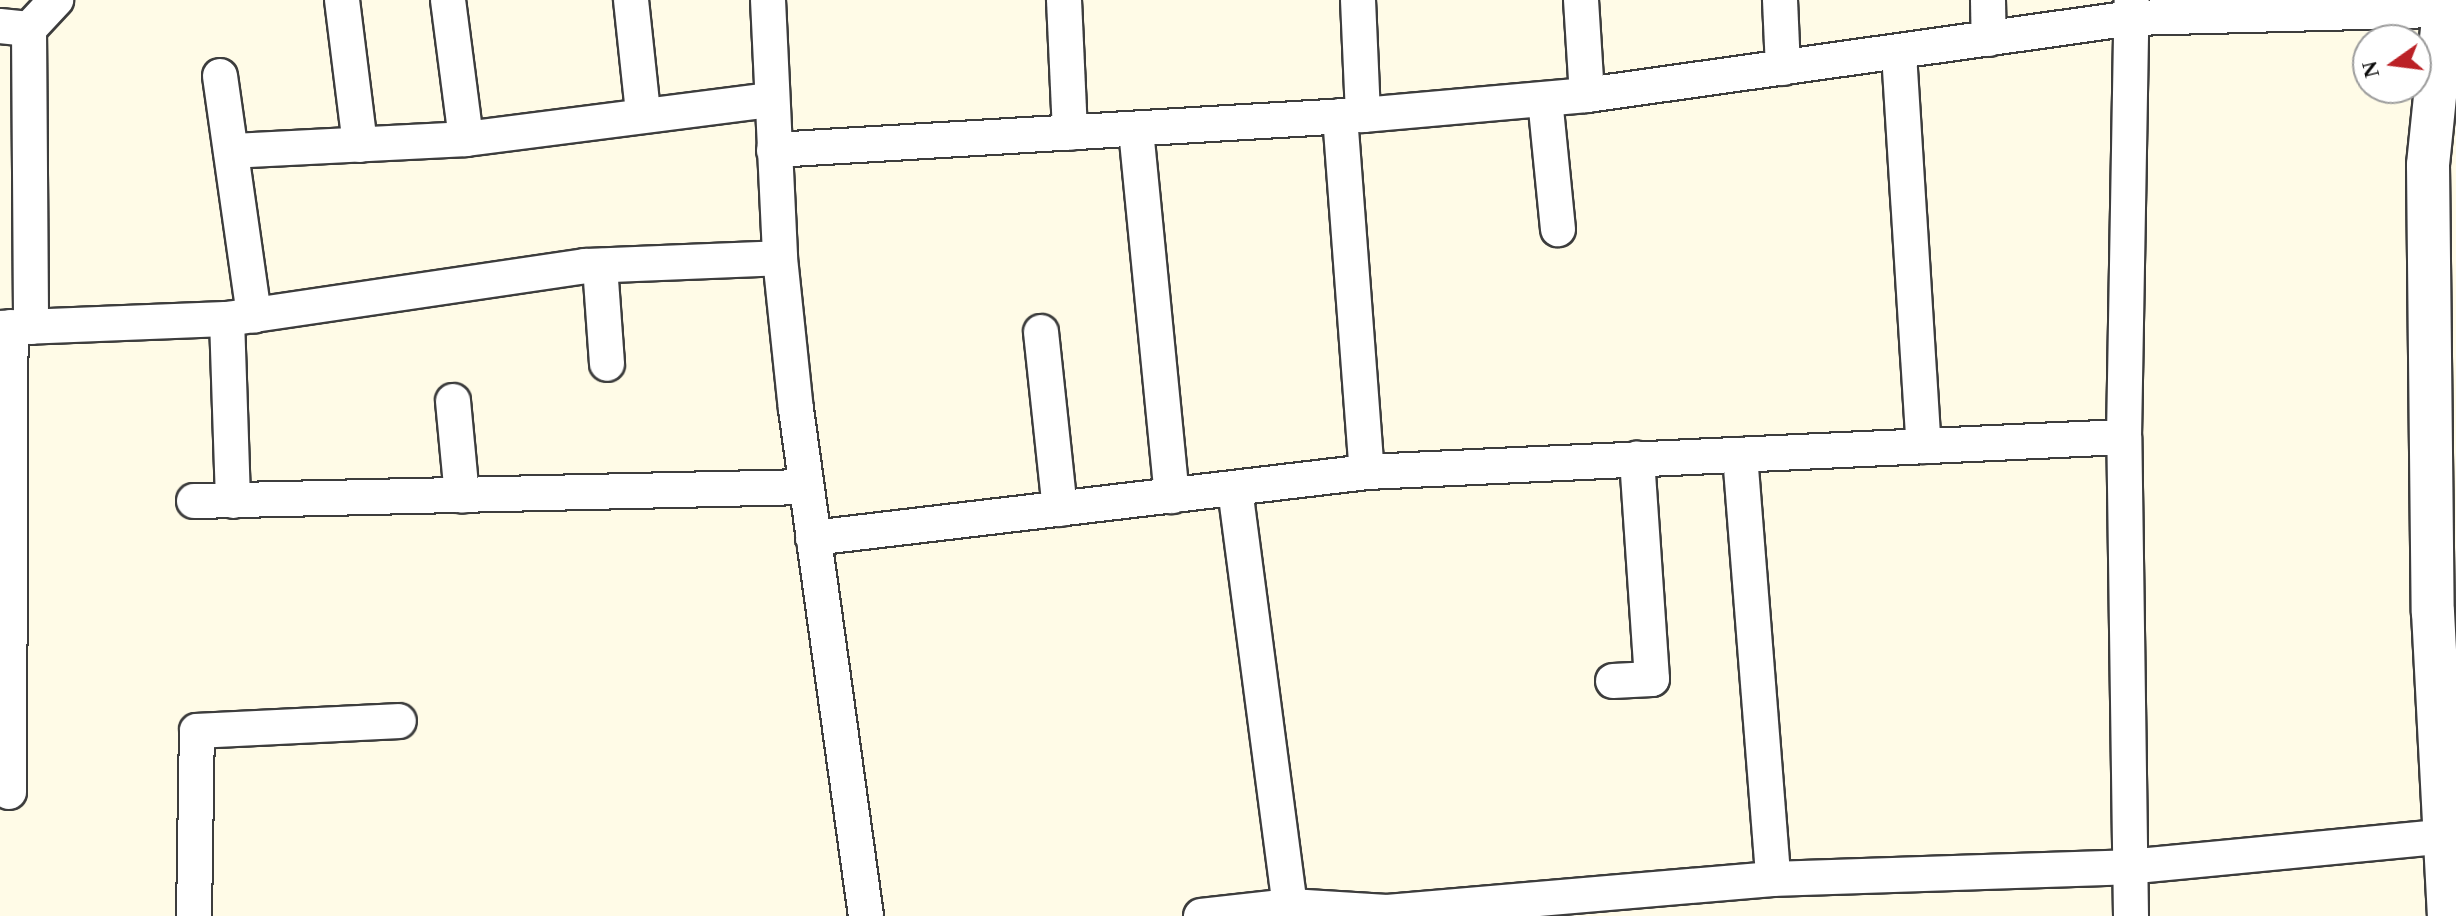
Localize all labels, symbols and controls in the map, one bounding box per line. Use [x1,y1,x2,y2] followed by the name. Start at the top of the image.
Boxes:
[2352,24,2432,104] north arrow
[2356,59,2384,80] text: N

